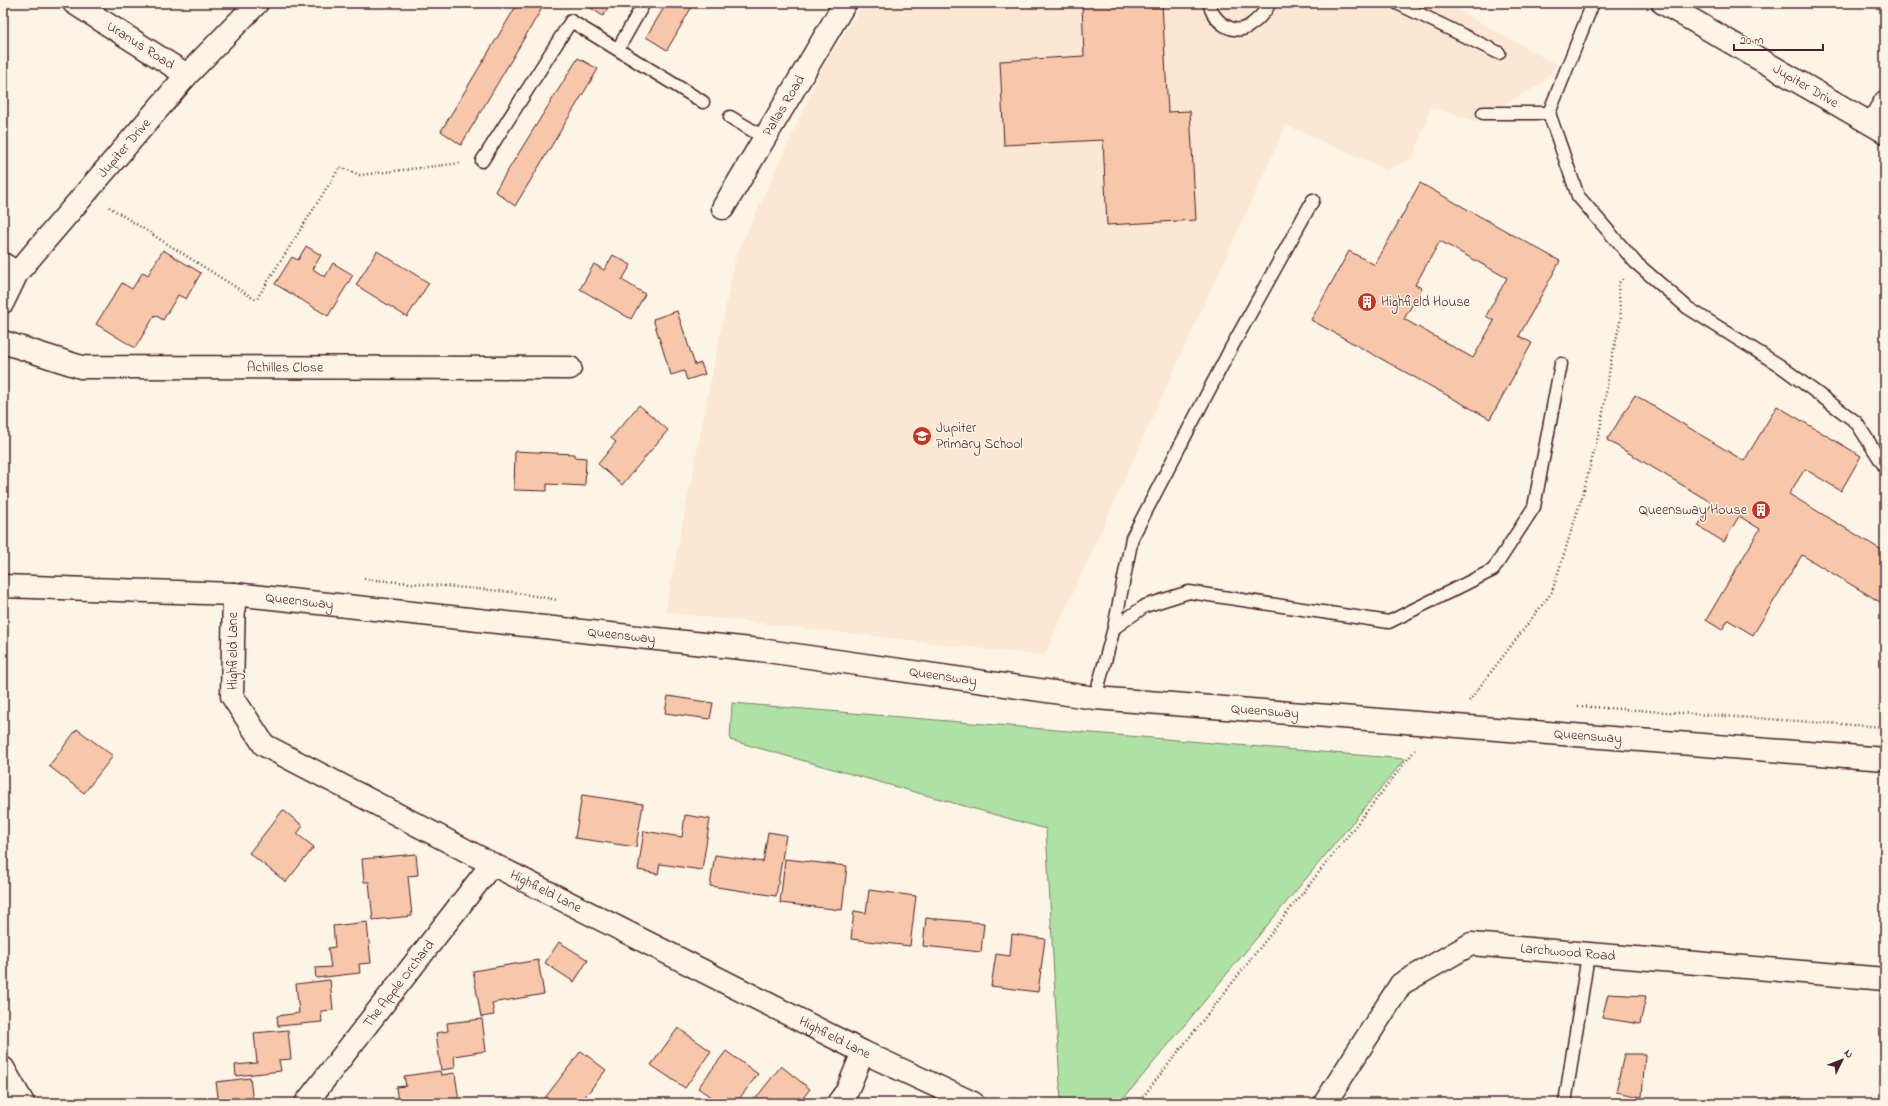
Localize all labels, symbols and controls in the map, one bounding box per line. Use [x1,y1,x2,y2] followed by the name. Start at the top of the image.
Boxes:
[103,16,179,75] street label: Uranus Road
[1734,26,1823,52] scale bar
[1740,32,1763,50] text: 20 m
[1769,58,1843,114] street label: Jupiter Drive
[757,71,810,140] street label: Pallas Road
[93,113,157,183] street label: Jupiter Drive
[1356,291,1378,313] building icon: Highfield House
[1381,292,1471,314] place label: Highfield House
[247,357,324,378] street label: Achilles Close
[936,418,1023,456] place label: Jupiter Primary School
[911,425,933,447] school or university icon: Jupiter Primary School
[1750,499,1772,521] building icon: Queensway House
[1639,500,1748,522] place label: Queensway House
[265,587,335,616] street label: Queensway
[223,611,245,690] street label: Highfield Lane
[587,621,657,650] street label: Queensway
[908,661,978,692] street label: Queensway
[1230,698,1300,725] street label: Queensway
[1553,723,1623,750] street label: Queensway
[506,864,586,919] street label: Highfield Lane
[358,935,440,1032] street label: The Apple Orchard
[1519,938,1616,967] street label: Larchwood Road
[795,1011,875,1065] street label: Highfield Lane
[1822,1040,1862,1080] north arrow
[1840,1046,1857,1062] text: N

